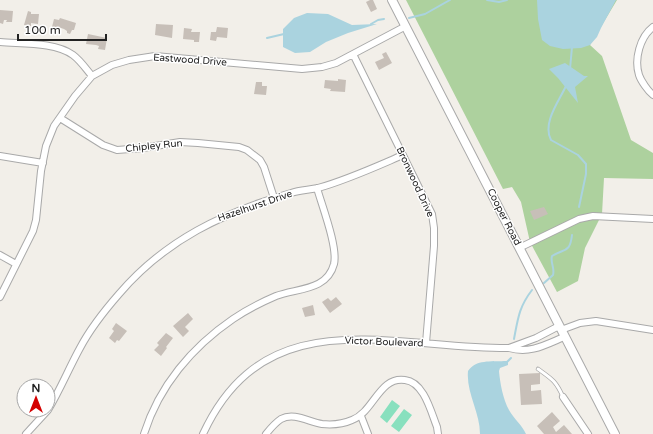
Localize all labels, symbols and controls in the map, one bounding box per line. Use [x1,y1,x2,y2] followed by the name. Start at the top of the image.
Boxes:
[18,16,106,42] scale bar
[24,23,61,37] text: 100 m
[153,51,228,69] street label: Eastwood Drive
[125,137,183,155] street label: Chipley Run
[393,145,437,219] street label: Bronwood Drive
[484,186,524,248] street label: Cooper Road
[216,188,294,224] street label: Hazelhurst Drive
[344,335,424,349] street label: Victor Boulevard
[16,378,56,418] north arrow
[32,382,40,395] text: N

